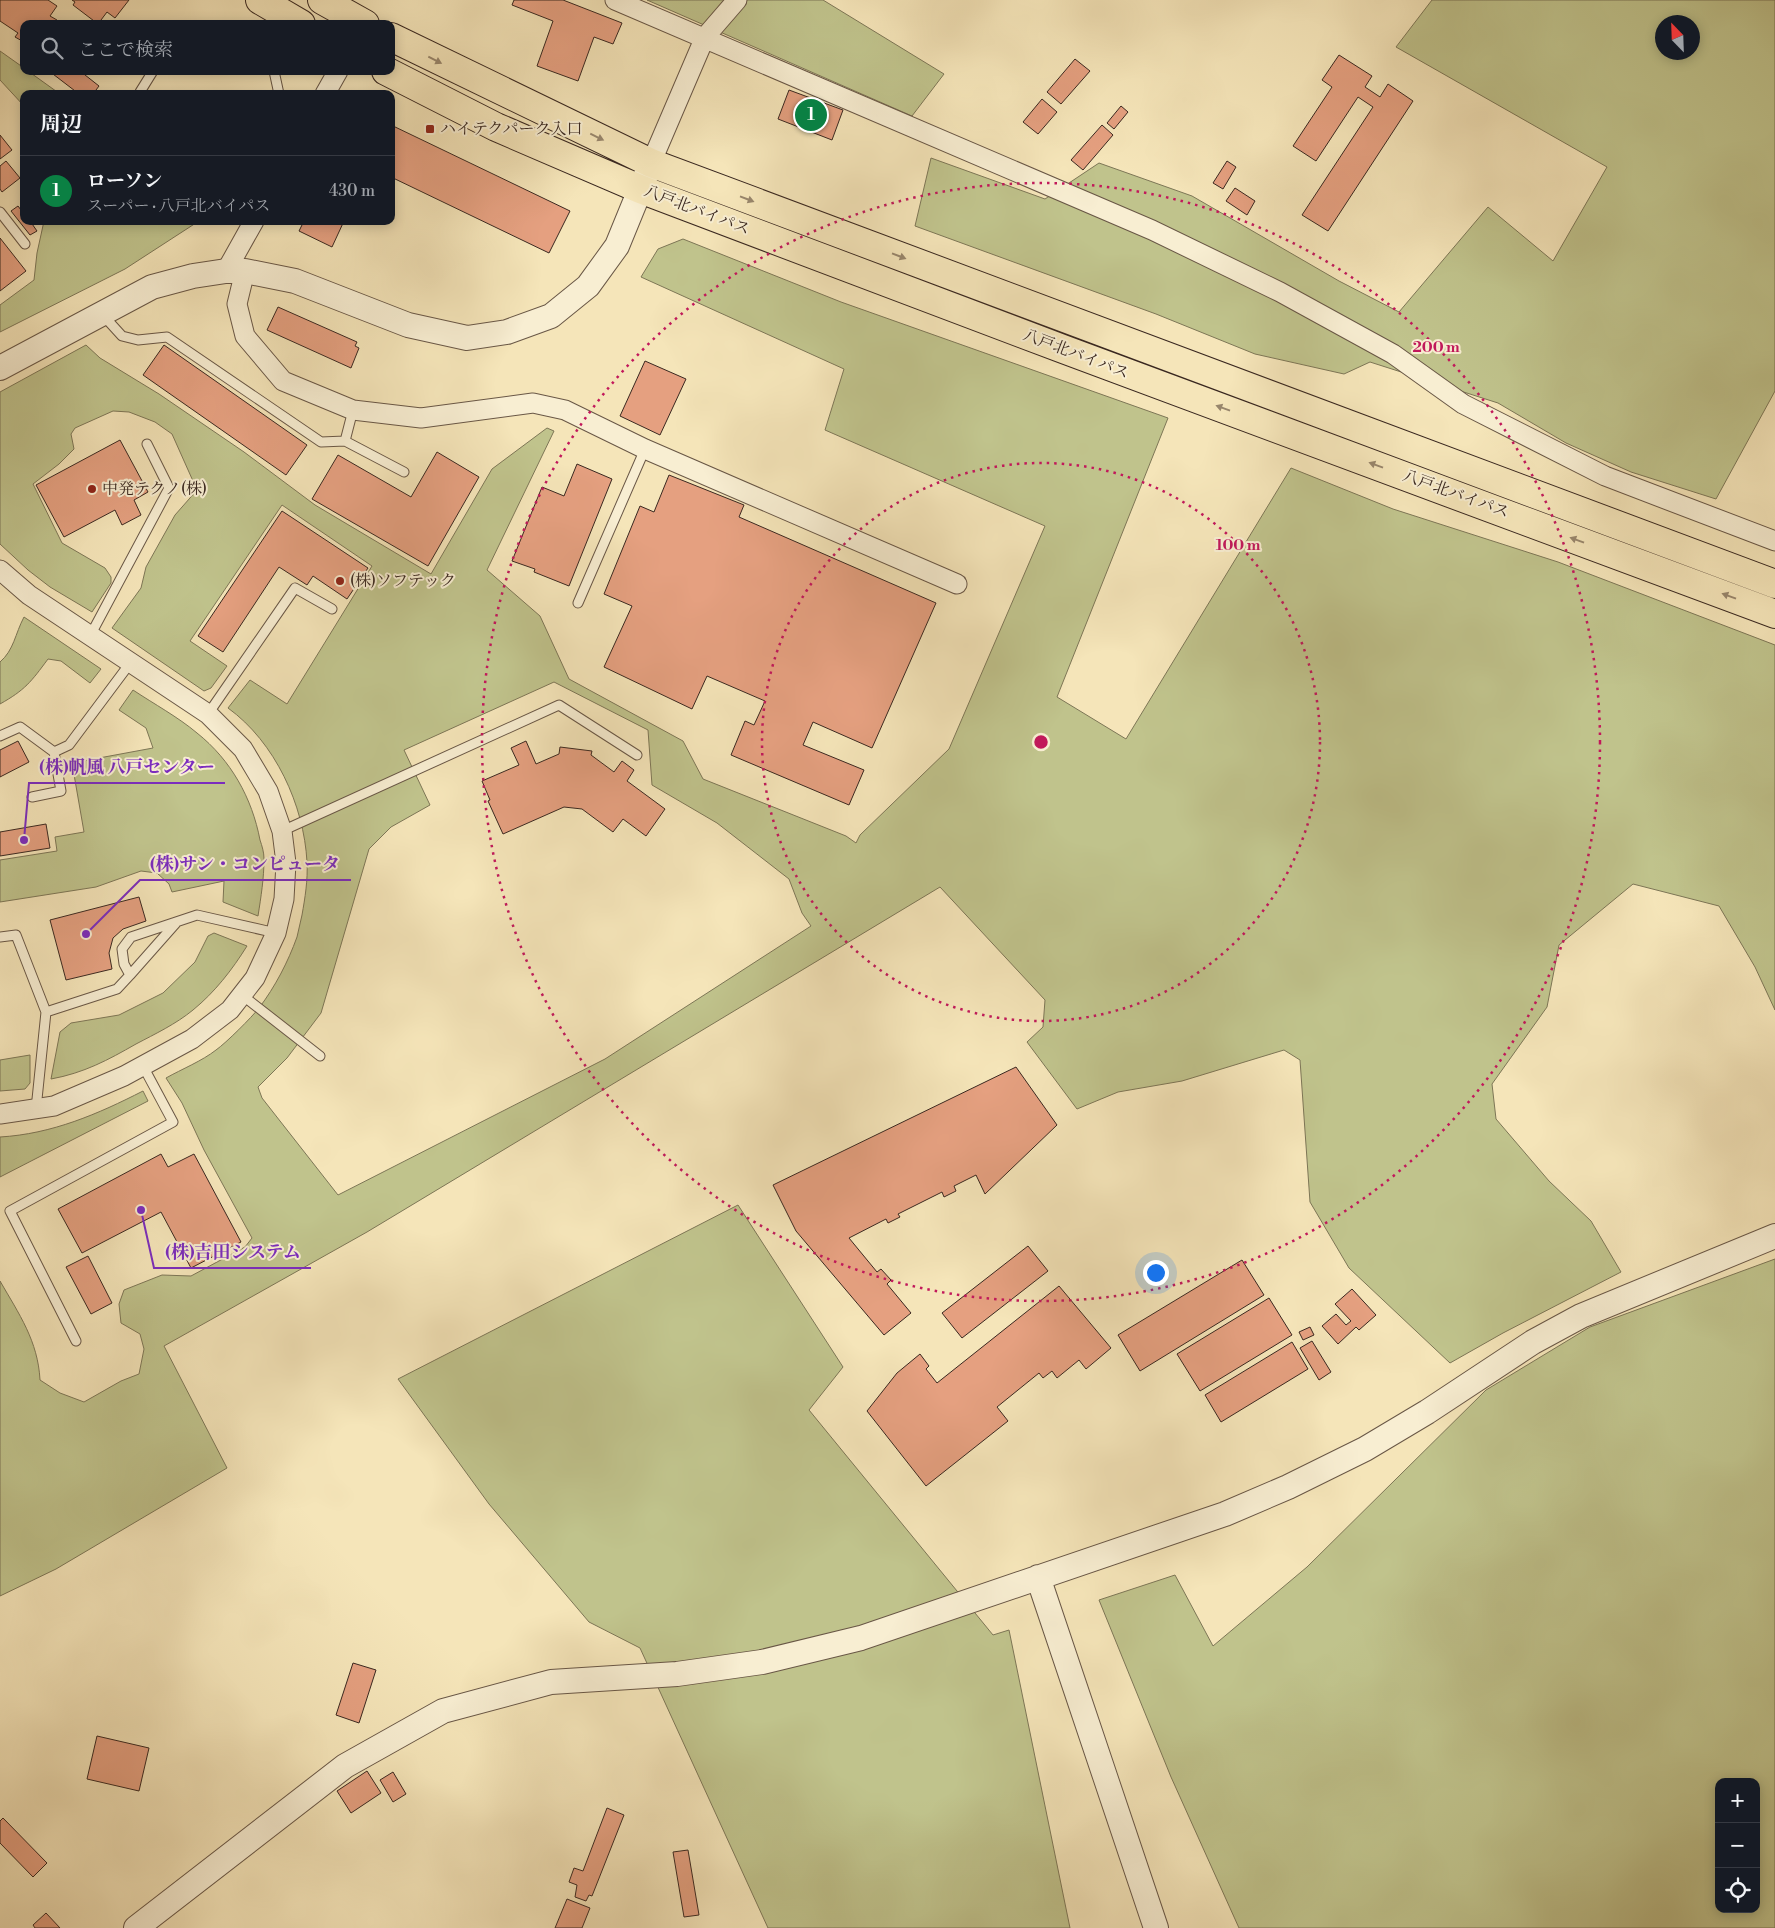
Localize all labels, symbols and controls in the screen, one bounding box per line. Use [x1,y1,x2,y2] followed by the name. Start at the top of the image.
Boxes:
[1655,15,1700,60] north arrow
[20,20,395,75] search box
[38,34,66,62] icon: search
[78,38,173,62] text: ここで検索
[427,56,442,64] one-way arrow
[795,96,827,134] pin: 1
[40,112,82,138] text: 周辺
[440,119,582,139] place label: ハイテクパーク入口
[424,123,436,135] marker: ハイテクパーク入口
[590,133,604,141] one-way arrow
[87,169,162,193] text: ローソン
[52,181,60,201] text: 1
[329,181,375,201] text: 430 m
[641,181,753,239] street label: 八戸北バイパス
[740,195,755,203] one-way arrow
[87,196,270,216] text: スーパー · 八戸北バイパス
[892,252,907,260] one-way arrow
[1020,325,1132,383] street label: 八戸北バイパス
[1412,338,1460,357] text: 200 m
[1215,404,1230,412] one-way arrow
[1368,460,1383,468] one-way arrow
[1400,466,1512,522] street label: 八戸北バイパス
[102,479,207,499] place label: 中発テクノ(株)
[86,483,98,495] marker: 中発テクノ(株)
[1570,535,1584,543] one-way arrow
[1216,536,1261,555] text: 100 m
[350,571,456,591] place label: (株)ソフテック
[334,575,346,587] marker: (株)ソフテック
[1722,592,1737,599] one-way arrow
[1032,733,1050,751] centre of rings
[29,750,225,783] callout: (株)帆風 八戸センター
[39,756,215,779] text: (株)帆風 八戸センター
[140,847,351,880] callout: (株)サン・コンピュータ
[150,853,340,876] text: (株)サン・コンピュータ
[154,1235,311,1268] callout: (株)吉田システム
[165,1241,301,1264] text: (株)吉田システム
[1143,1260,1169,1286] your location
[1715,1778,1760,1913] map controls
[1715,1778,1760,1823] button: +
[1715,1823,1760,1868] button: −
[1715,1868,1760,1913] button: locate

